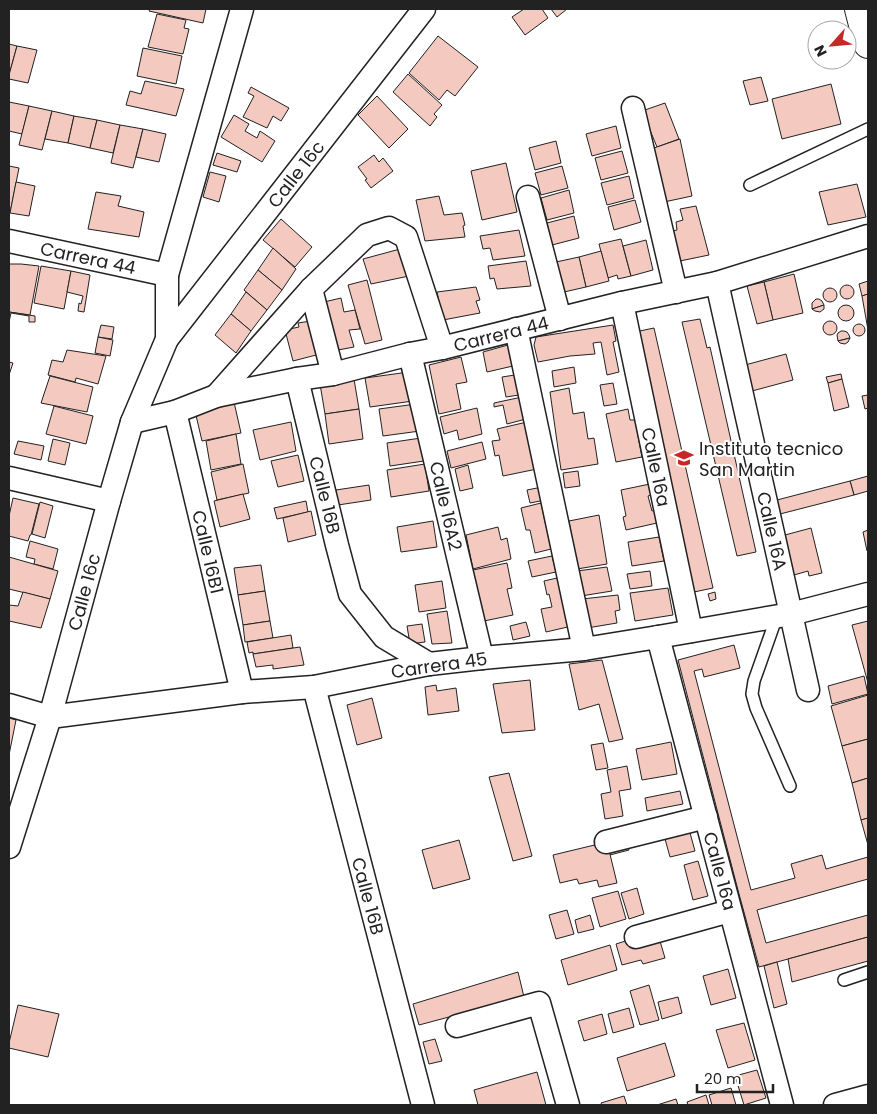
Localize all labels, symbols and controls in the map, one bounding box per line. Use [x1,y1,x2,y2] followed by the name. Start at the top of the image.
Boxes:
[807,20,857,70] north arrow
[809,42,832,60] text: N
[262,135,330,213] street label: Calle 16c
[38,236,138,280] street label: Carrera 44
[451,310,551,358] street label: Carrera 44
[635,425,677,509] street label: Calle 16a
[699,436,843,482] place label: Instituto tecnico San Martin
[673,447,695,469] school or university icon: Instituto tecnico San Martin
[303,454,347,536] street label: Calle 16B
[424,459,468,553] street label: Calle 16A2
[751,489,793,573] street label: Calle 16A
[186,508,230,596] street label: Calle 16B1
[62,551,106,633] street label: Calle 16c
[389,646,489,684] street label: Carrera 45
[698,829,742,913] street label: Calle 16a
[346,855,390,937] street label: Calle 16B
[697,1062,773,1094] scale bar
[704,1068,742,1089] text: 20 m

